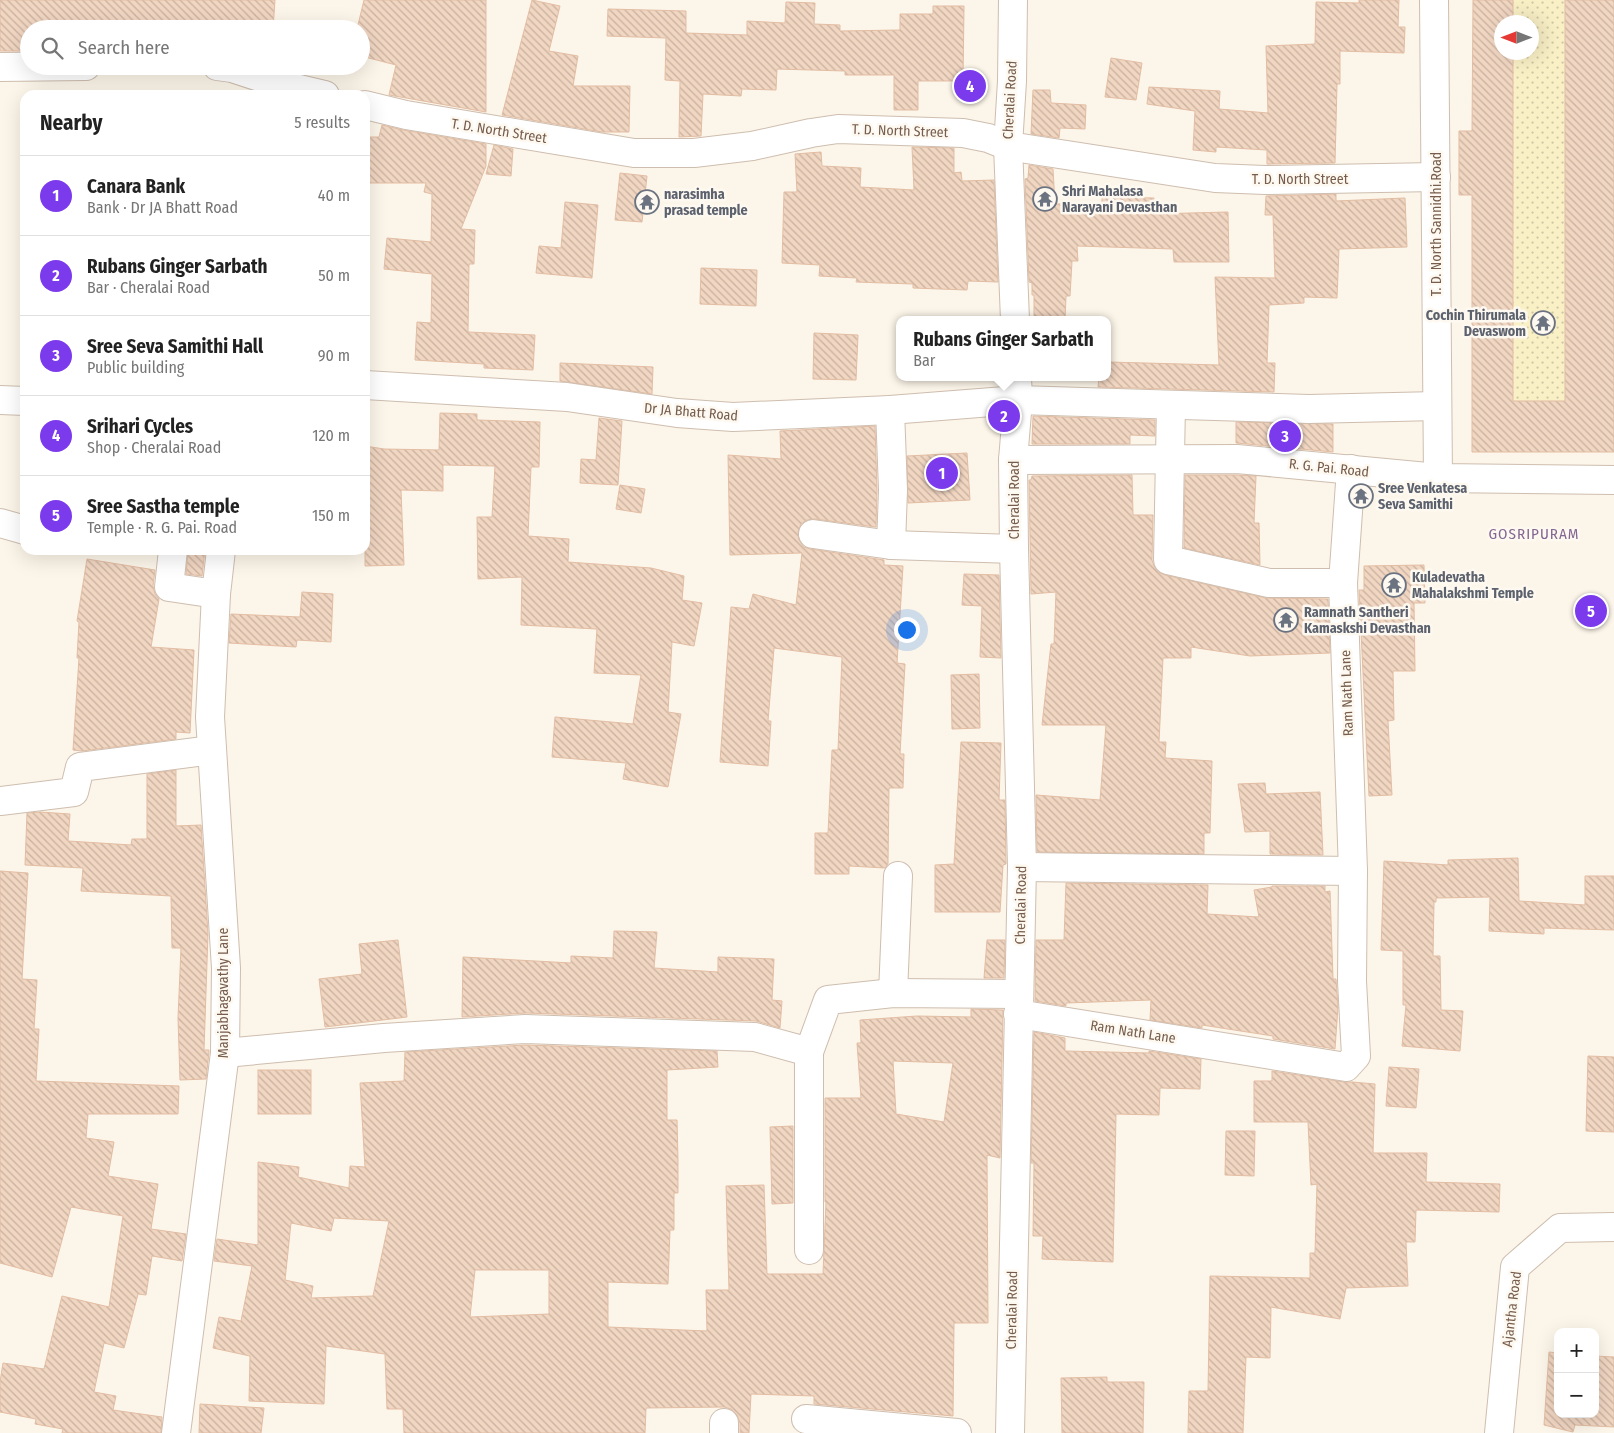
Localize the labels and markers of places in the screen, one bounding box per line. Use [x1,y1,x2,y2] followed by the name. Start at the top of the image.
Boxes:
[954,67,986,105] pin: 4
[1062,183,1177,216] place label: Shri Mahalasa Narayani Devasthan
[664,186,748,219] place label: narasimha prasad temple
[1032,186,1058,212] temple icon: Shri Mahalasa Narayani Devasthan
[634,189,660,215] temple icon: narasimha prasad temple
[1426,307,1526,340] place label: Cochin Thirumala Devaswom
[1530,310,1556,336] temple icon: Cochin Thirumala Devaswom
[988,397,1020,435] pin: 2
[1269,417,1301,455] pin: 3
[926,454,958,492] pin: 1
[1378,480,1467,513] place label: Sree Venkatesa Seva Samithi
[1348,483,1374,509] temple icon: Sree Venkatesa Seva Samithi
[1412,569,1534,602] place label: Kuladevatha Mahalakshmi Temple
[1381,572,1407,598] temple icon: Kuladevatha Mahalakshmi Temple
[1575,592,1607,630] pin: 5
[1304,604,1431,637] place label: Ramnath Santheri Kamaskshi Devasthan
[1273,607,1299,633] temple icon: Ramnath Santheri Kamaskshi Devasthan

